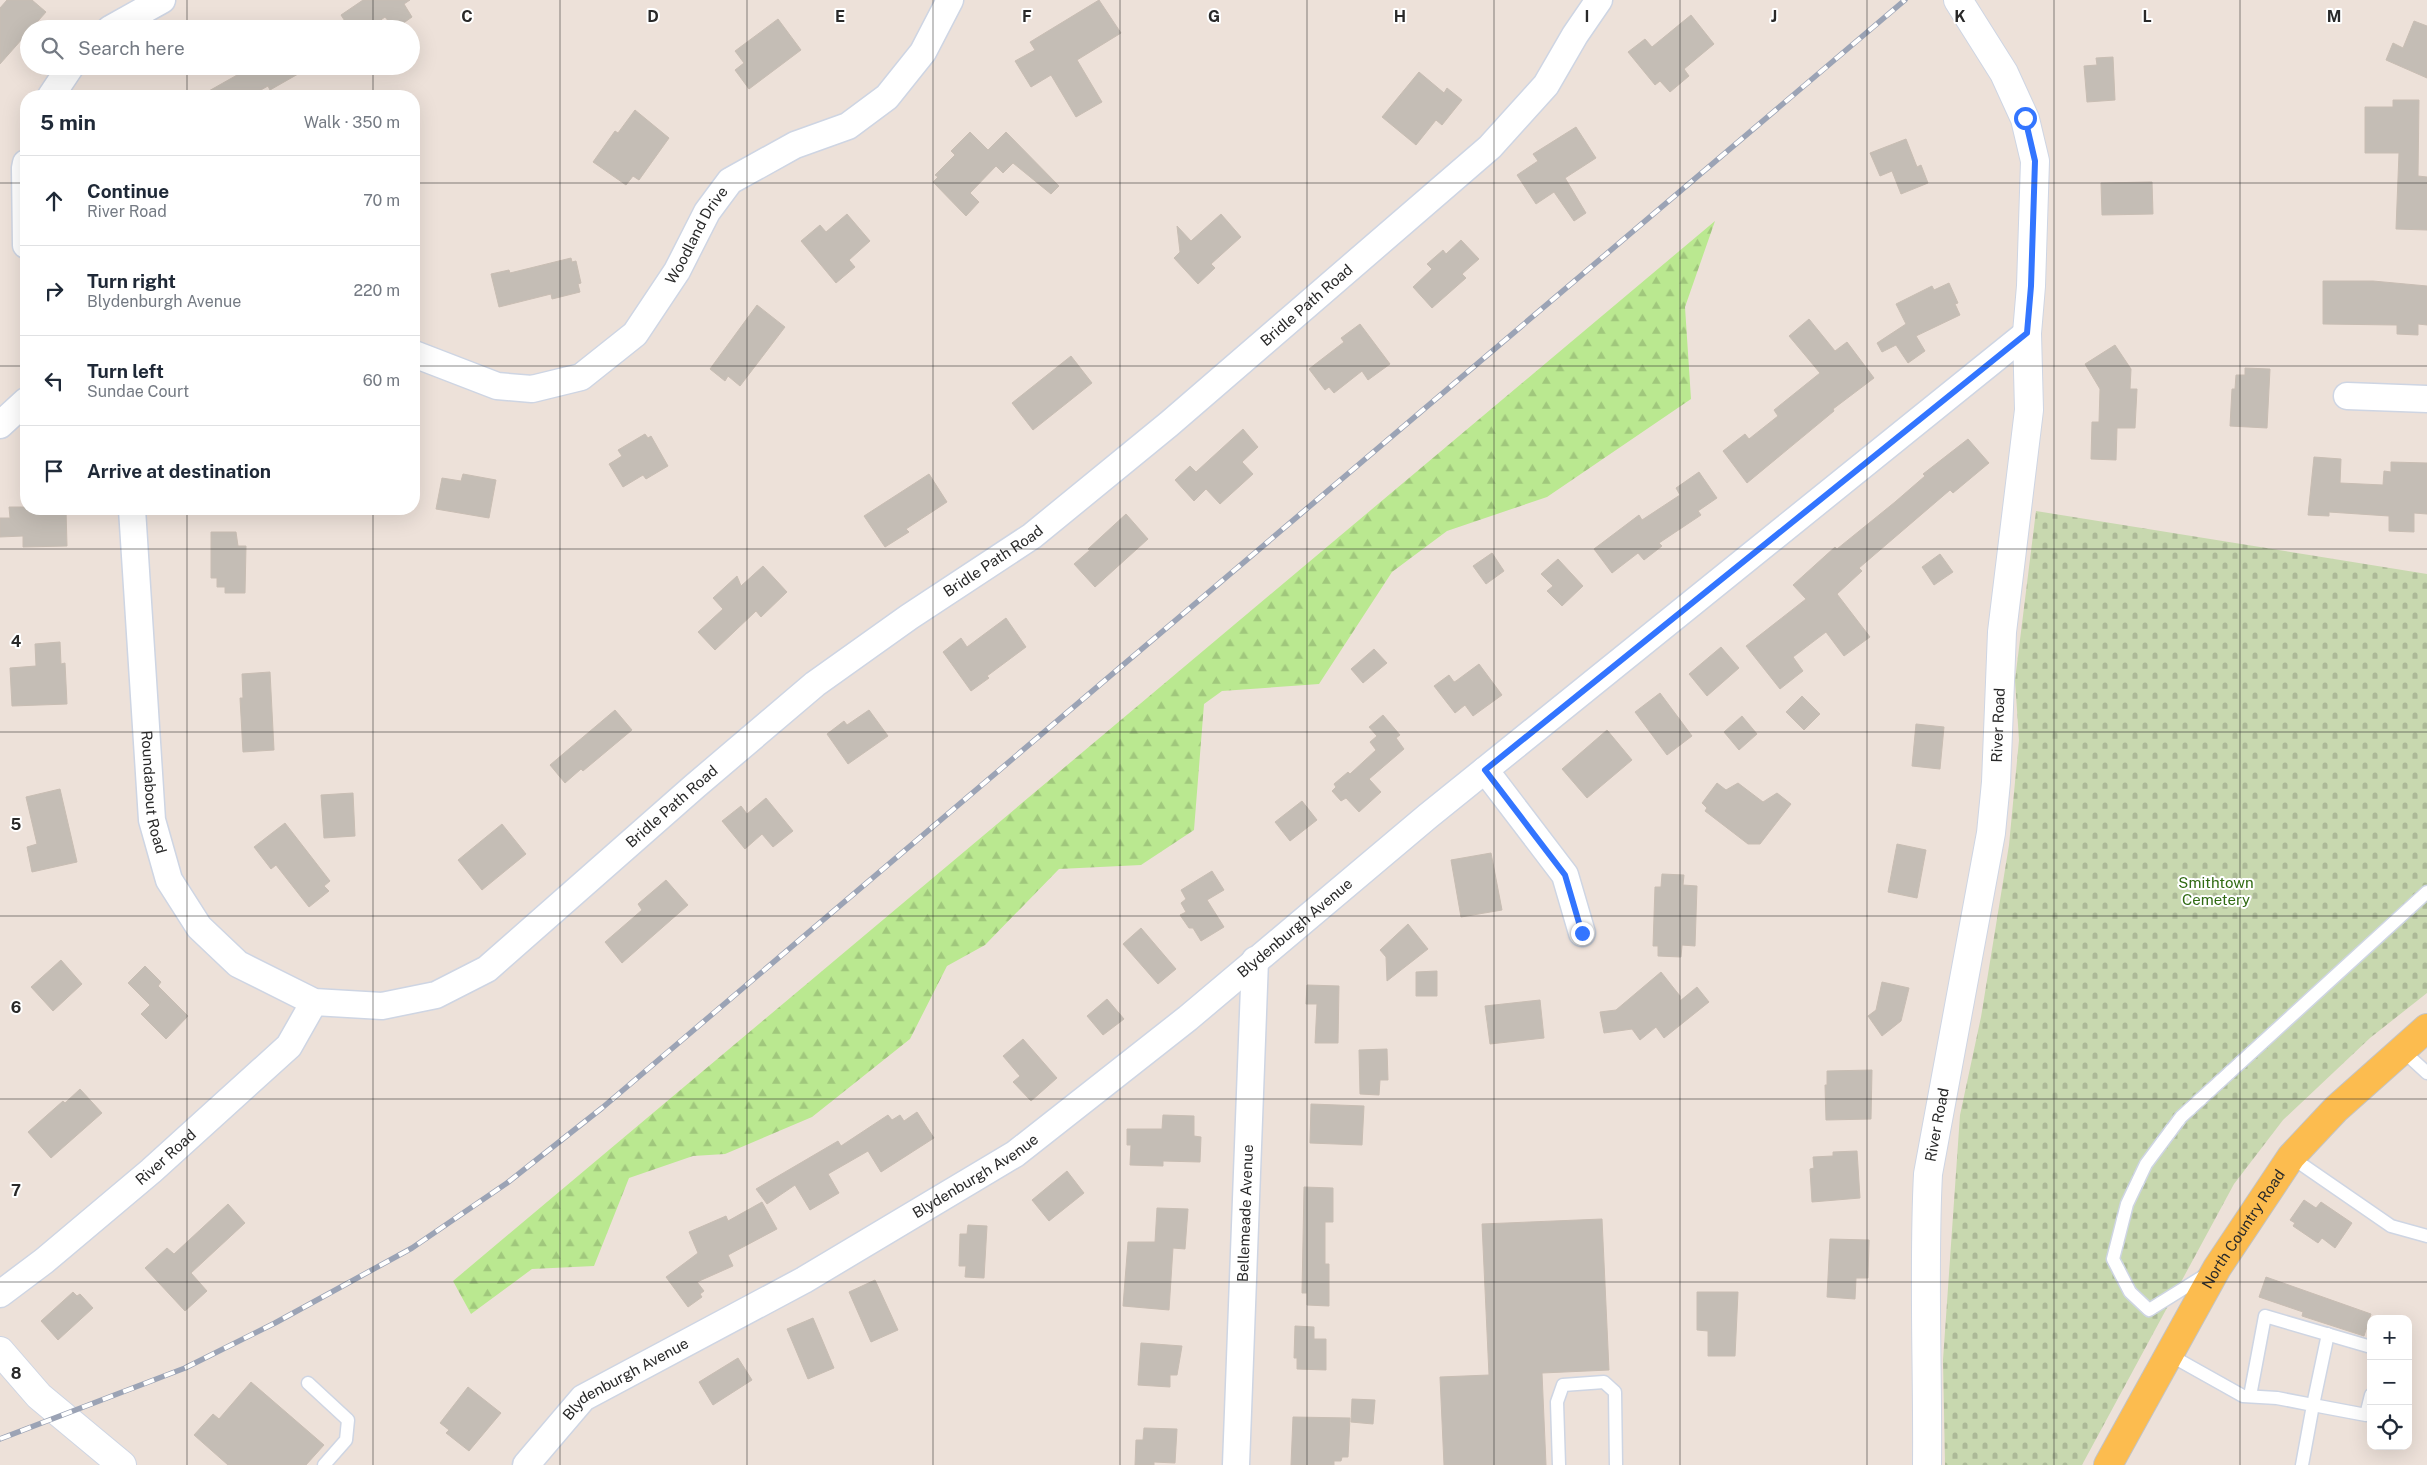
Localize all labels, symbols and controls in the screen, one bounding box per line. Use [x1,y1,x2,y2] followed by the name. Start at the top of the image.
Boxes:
[461,7,473,26] text: C
[647,7,659,26] text: D
[835,7,845,26] text: E
[1022,7,1032,26] text: F
[1208,7,1220,26] text: G
[1394,7,1406,26] text: H
[1585,7,1589,26] text: I
[1771,7,1777,26] text: J
[1954,7,1966,26] text: K
[2142,7,2152,26] text: L
[2327,7,2341,26] text: M
[20,20,420,75] search box
[38,34,66,62] icon: search
[78,37,185,59] text: Search here
[2014,107,2037,130] route start
[40,110,96,135] text: 5 min
[304,113,400,132] text: Walk · 350 m
[87,180,169,202] text: Continue
[662,183,731,287] street label: Woodland Drive
[40,187,68,215] icon: ahead
[363,191,400,210] text: 70 m
[87,202,167,221] text: River Road
[1257,260,1356,349] street label: Bridle Path Road
[87,270,176,292] text: Turn right
[40,277,68,305] icon: right
[353,281,400,300] text: 220 m
[87,292,241,311] text: Blydenburgh Avenue
[87,360,164,382] text: Turn left
[40,367,68,395] icon: left
[363,371,400,390] text: 60 m
[87,382,189,401] text: Sundae Court
[40,457,68,485] icon: arrive
[87,460,271,482] text: Arrive at destination
[940,522,1046,600] street label: Bridle Path Road
[11,632,22,651] text: 4
[1988,687,2008,763] street label: River Road
[138,730,170,855] street label: Roundabout Road
[622,762,721,851] street label: Bridle Path Road
[11,815,22,834] text: 5
[2178,874,2254,908] park label: Smithtown Cemetery
[1234,875,1355,981] street label: Blydenburgh Avenue
[1571,922,1594,945] route end
[11,998,21,1017] text: 6
[1921,1086,1952,1163] street label: River Road
[132,1126,199,1188] street label: River Road
[909,1130,1041,1221] street label: Blydenburgh Avenue
[1234,1144,1256,1282] street label: Bellemeade Avenue
[2198,1166,2288,1291] street label: North Country Road
[11,1181,21,1200] text: 7
[2367,1315,2412,1450] map controls
[2367,1315,2412,1360] button: +
[559,1334,691,1423] street label: Blydenburgh Avenue
[2367,1360,2412,1405] button: −
[11,1364,22,1383] text: 8
[2367,1405,2412,1450] button: locate

